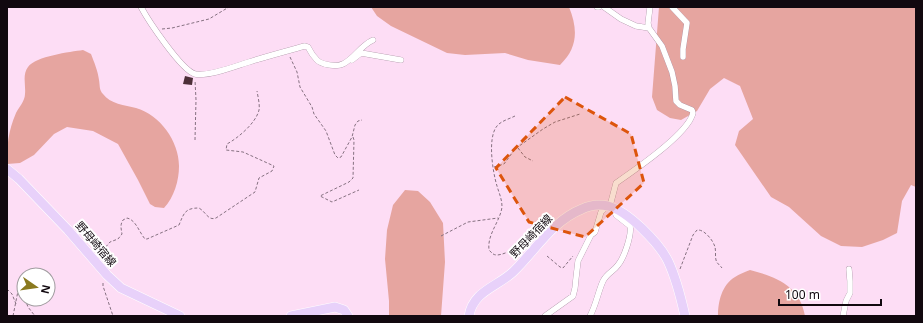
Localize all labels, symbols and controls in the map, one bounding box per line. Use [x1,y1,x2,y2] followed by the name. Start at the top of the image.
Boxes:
[506,211,555,261] street label: 野母崎宿線
[73,218,120,269] street label: 野母崎宿線
[16,267,56,307] north arrow
[779,281,881,307] scale bar
[38,283,55,295] text: N
[785,286,820,303] text: 100 m

